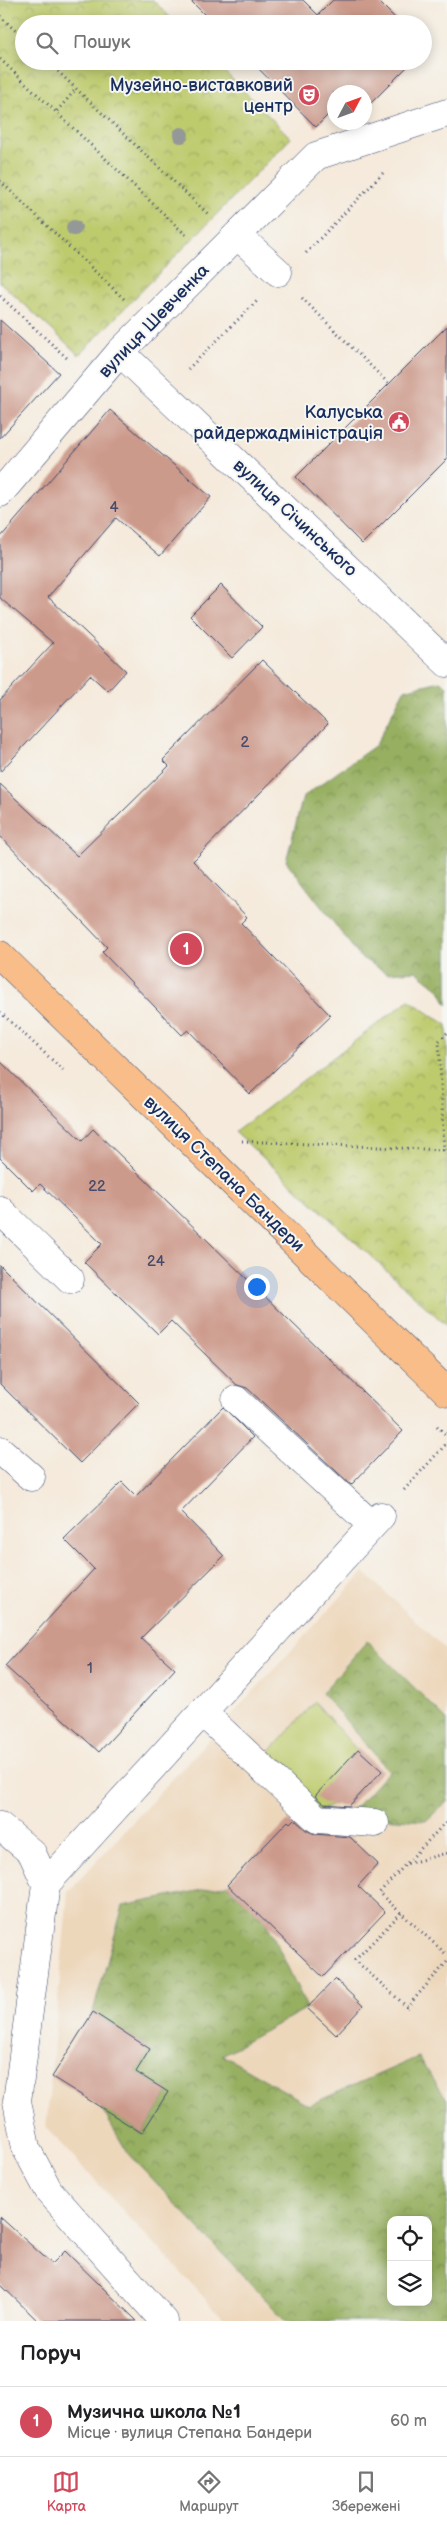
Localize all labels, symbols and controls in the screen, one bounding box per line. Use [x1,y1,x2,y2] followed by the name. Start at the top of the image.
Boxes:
[15,15,432,70] search box
[33,29,61,57] icon: search
[73,31,131,54] text: Пошук
[110,75,293,117] place label: Музейно-виставковий центр
[297,83,321,107] theatre icon: Музейно-виставковий центр
[327,85,372,130] north arrow
[94,260,214,382] street label: вулиця Шевченка
[193,402,383,444] place label: Калуська райдержадміністрація
[387,410,411,434] public building icon: Калуська райдержадміністрація
[229,455,361,581] street label: вулиця Січинського
[109,498,119,517] house number: 4
[241,733,250,752] house number: 2
[170,930,202,968] pin: 1
[139,1092,309,1256] street label: вулиця Степана Бандери
[88,1177,106,1196] house number: 22
[147,1252,165,1271] house number: 24
[244,1274,270,1300] your location
[87,1659,93,1678] house number: 1
[387,2216,432,2306] map controls
[387,2216,432,2261] button: locate
[387,2261,432,2306] button: layers
[20,2341,81,2366] text: Поруч
[67,2401,241,2424] text: Музична школа №1
[33,2412,39,2431] text: 1
[390,2412,427,2431] text: 60 m
[67,2424,312,2443] text: Місце · вулиця Степана Бандери
[47,2468,86,2515] tab: Карта
[179,2468,239,2515] tab: Маршрут
[332,2468,400,2515] tab: Збережені

